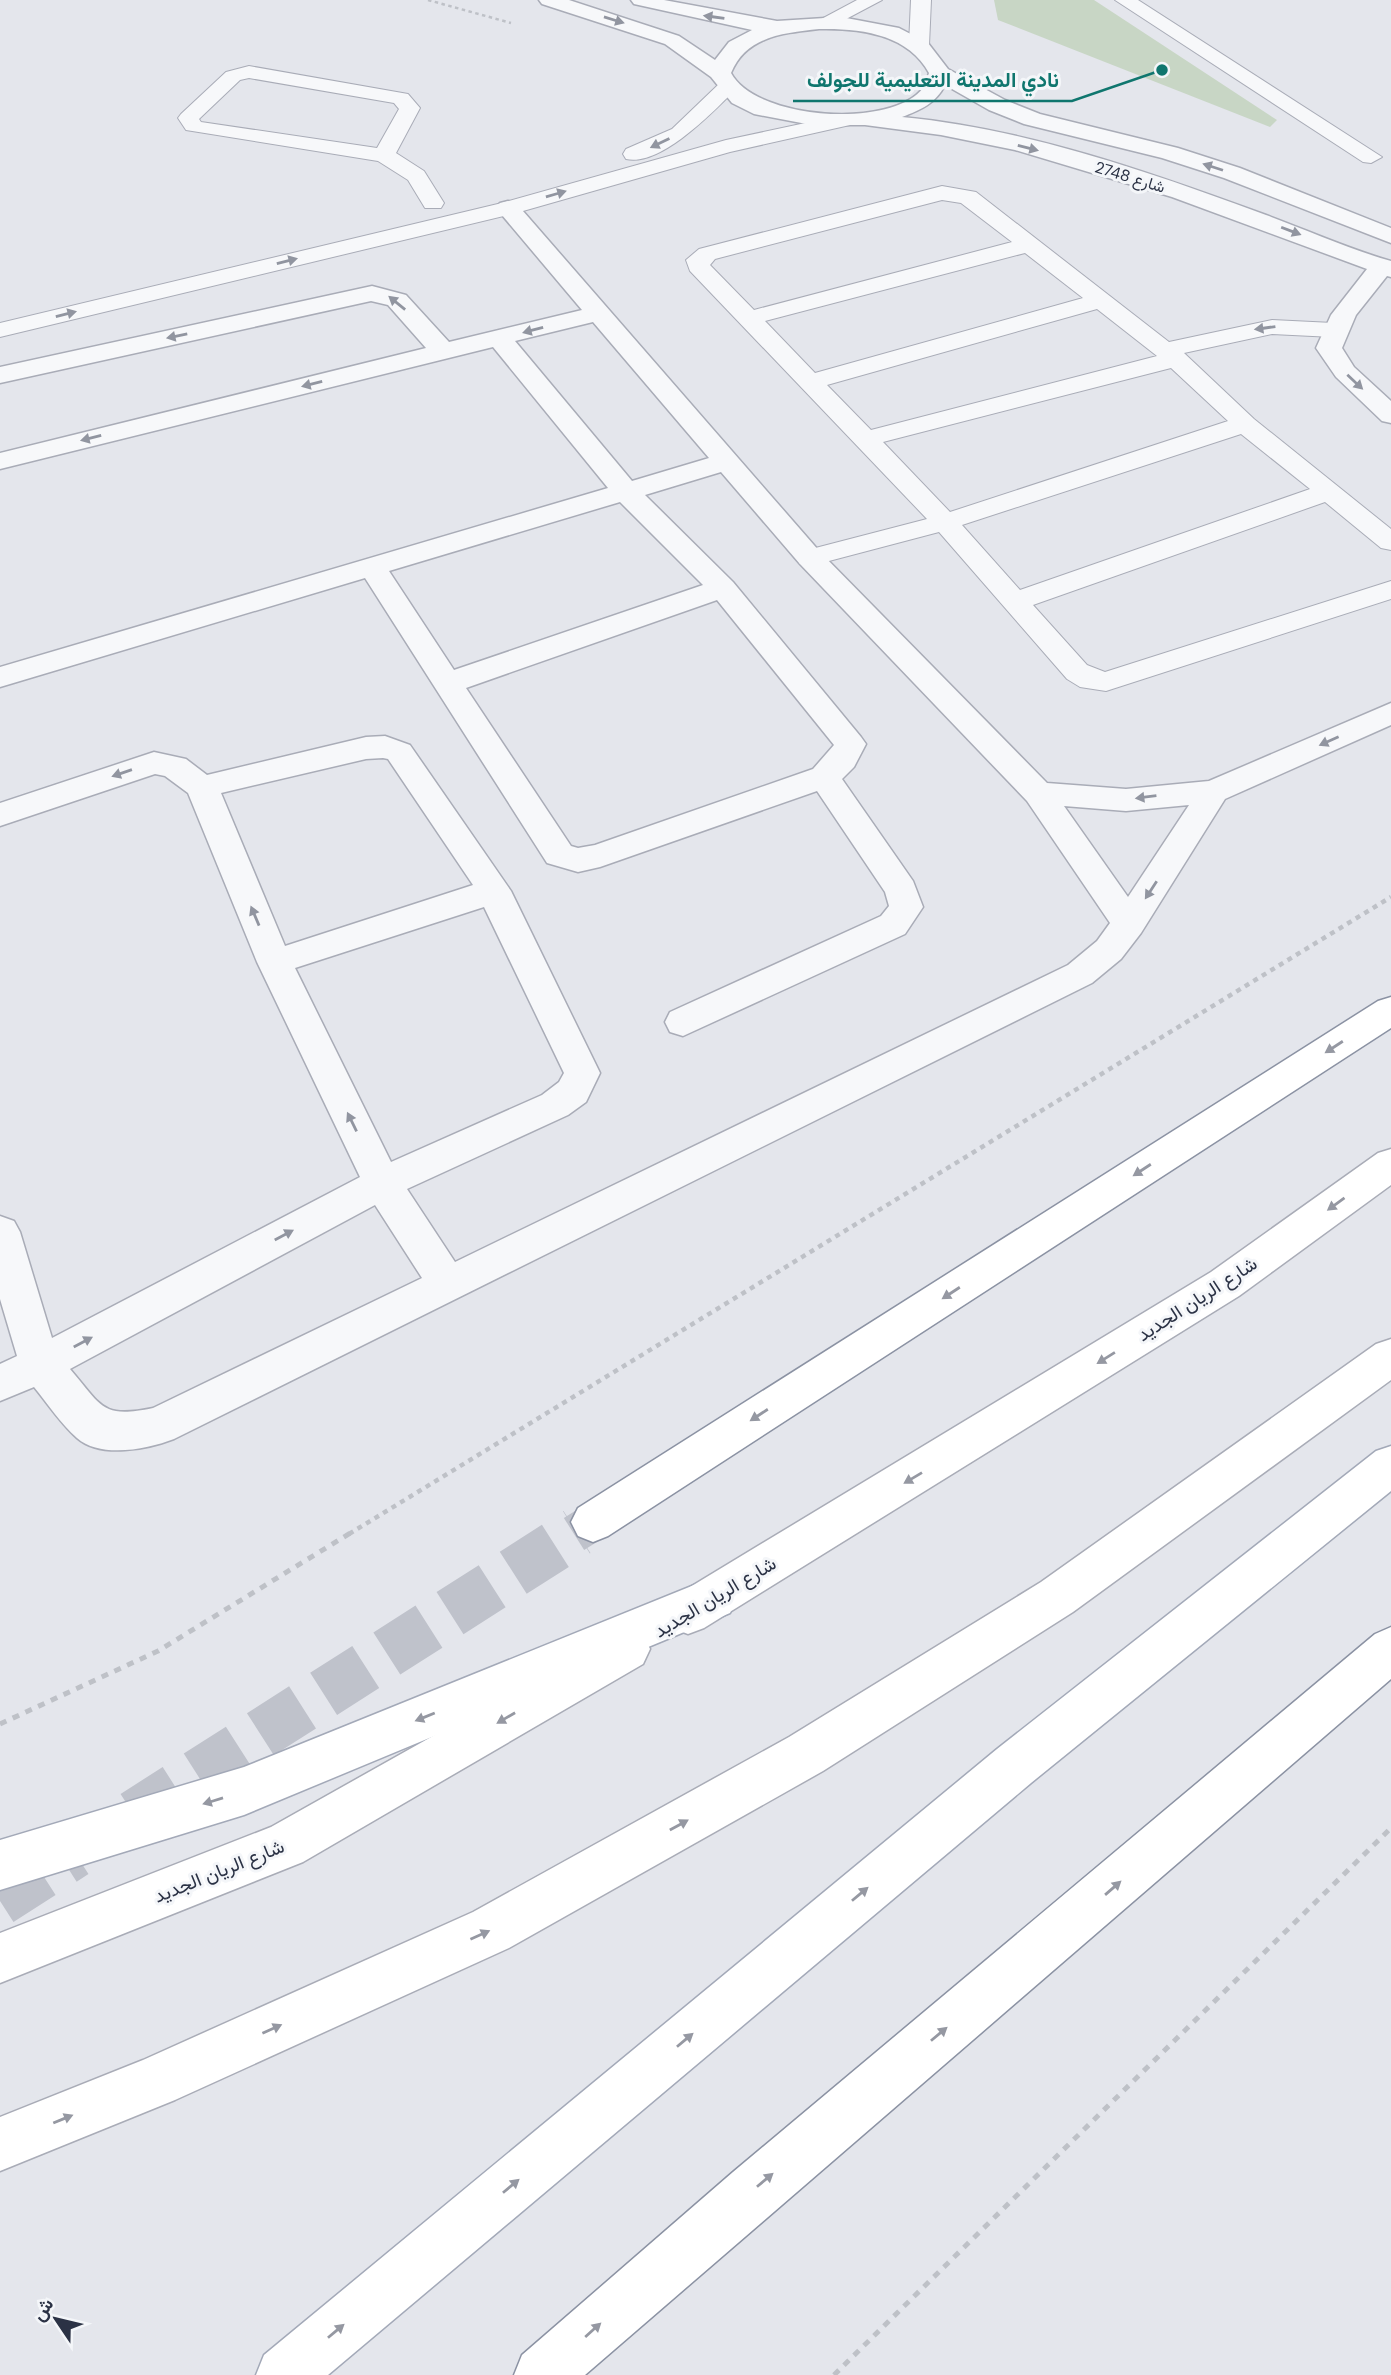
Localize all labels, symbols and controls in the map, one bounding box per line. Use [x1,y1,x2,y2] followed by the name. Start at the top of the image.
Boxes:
[703,12,725,23] one-way arrow
[604,16,625,26] one-way arrow
[793,59,1072,101] callout: نادي المدينة التعليمية للجولف
[807,66,1059,97] text: نادي المدينة التعليمية للجولف
[650,137,670,148] one-way arrow
[1017,143,1039,154] one-way arrow
[1092,156,1168,199] street label: شارع 2748
[1203,161,1224,172] one-way arrow
[546,189,567,199] one-way arrow
[1281,225,1302,236] one-way arrow
[277,255,299,266] one-way arrow
[389,296,407,311] one-way arrow
[55,308,77,319] one-way arrow
[1254,323,1276,334] one-way arrow
[522,325,544,336] one-way arrow
[166,330,188,341] one-way arrow
[1346,374,1364,390] one-way arrow
[301,379,323,390] one-way arrow
[80,433,102,444] one-way arrow
[1318,735,1339,746] one-way arrow
[112,769,133,779] one-way arrow
[1135,791,1157,802] one-way arrow
[1145,880,1158,899] one-way arrow
[250,905,261,926] one-way arrow
[1324,1040,1343,1053] one-way arrow
[346,1112,358,1132] one-way arrow
[1132,1163,1152,1176] one-way arrow
[1327,1197,1345,1211] one-way arrow
[274,1229,294,1241] one-way arrow
[1132,1251,1262,1347] street label: شارع الريان الجديد
[941,1286,960,1299] one-way arrow
[73,1336,93,1348] one-way arrow
[1096,1351,1116,1364] one-way arrow
[749,1409,769,1422] one-way arrow
[903,1472,922,1484] one-way arrow
[649,1551,781,1643] street label: شارع الريان الجديد
[414,1712,435,1723] one-way arrow
[496,1712,516,1724] one-way arrow
[202,1796,223,1806] one-way arrow
[669,1819,688,1831] one-way arrow
[150,1834,288,1908] street label: شارع الريان الجديد
[1105,1881,1122,1896] one-way arrow
[851,1887,869,1902] one-way arrow
[470,1929,490,1941] one-way arrow
[262,2023,283,2034] one-way arrow
[930,2027,948,2042] one-way arrow
[677,2033,694,2048] one-way arrow
[53,2113,74,2124] one-way arrow
[756,2173,773,2188] one-way arrow
[502,2179,519,2194] one-way arrow
[21,2284,91,2354] north arrow
[26,2293,59,2326] text: ش
[584,2322,601,2338] one-way arrow
[327,2323,345,2339] one-way arrow

